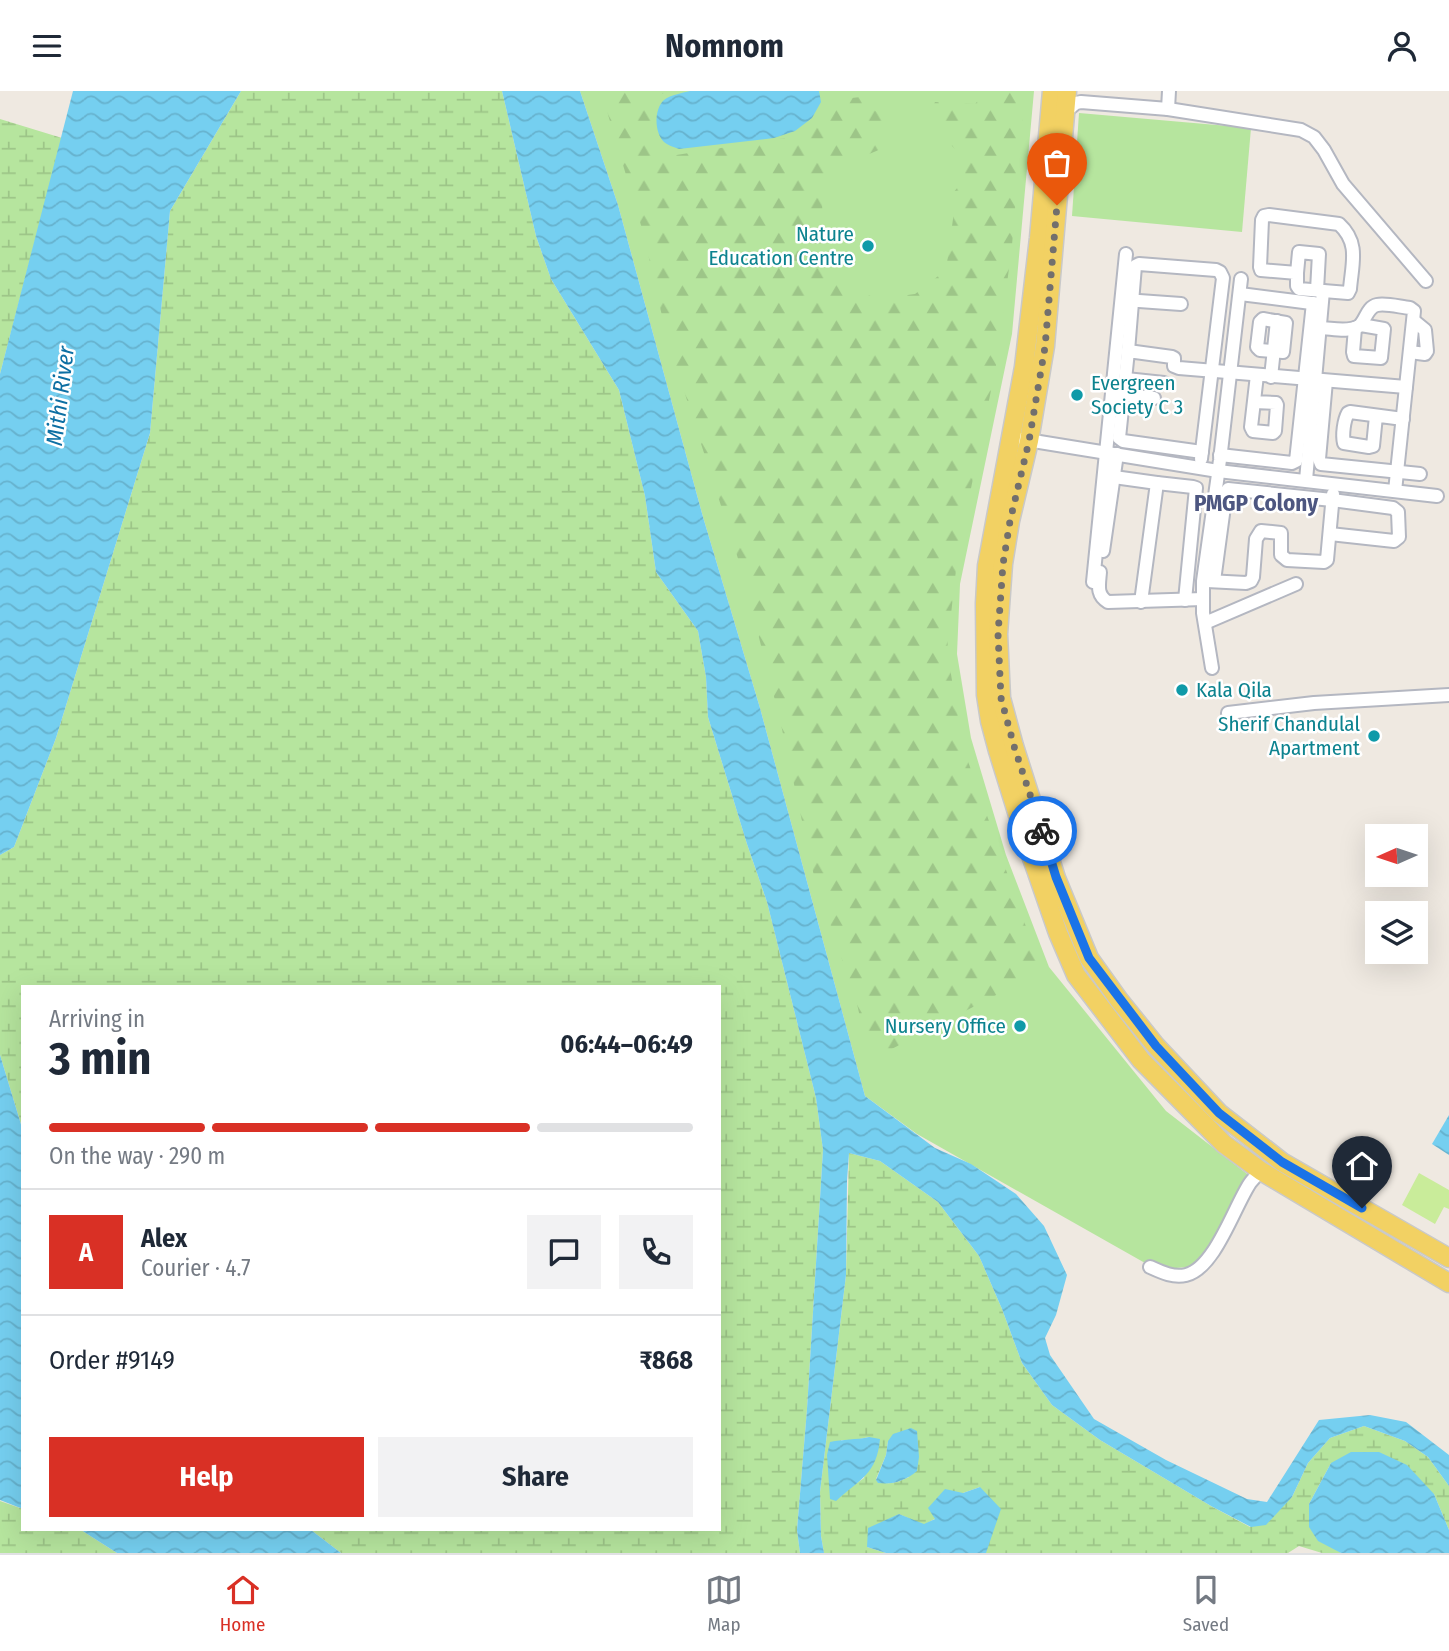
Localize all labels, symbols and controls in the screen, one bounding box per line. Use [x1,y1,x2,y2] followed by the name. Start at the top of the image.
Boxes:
[28,27,66,65] icon: menu
[665,27,784,65] text: Nomnom
[1383,27,1421,65] icon: person
[1027,133,1087,205] pin
[1038,144,1076,182] icon: bag
[708,221,854,271] place label: Nature Education Centre
[860,238,876,254] marker: Nature Education Centre
[40,344,80,447] water label: Mithi River
[1091,370,1183,420] place label: Evergreen Society C 3
[1069,387,1085,403] marker: Evergreen Society C 3
[1194,489,1319,517] district label: PMGP Colony
[1196,677,1272,703] place label: Kala Qila
[1174,682,1190,698] marker: Kala Qila
[1218,711,1360,761] place label: Sherif Chandulal Apartment
[1366,728,1382,744] marker: Sherif Chandulal Apartment
[1007,796,1077,866] courier
[1023,812,1061,850] icon: bike
[1365,824,1428,887] north arrow
[1365,824,1428,964] map controls
[1365,901,1428,964] button: layers
[49,1005,145,1033] text: Arriving in
[885,1013,1006,1039] place label: Nursery Office
[1012,1018,1028,1034] marker: Nursery Office
[560,1029,693,1060] text: 06:44–06:49
[49,1031,151,1086] text: 3 min
[1332,1136,1392,1208] pin
[49,1142,225,1170] text: On the way · 290 m
[1343,1147,1381,1185] icon: home
[527,1215,601,1289] button: chat
[619,1215,693,1289] button: phone
[141,1223,187,1254] text: Alex
[79,1237,93,1268] text: A
[141,1254,251,1282] text: Courier · 4.7
[49,1345,175,1376] text: Order #9149
[639,1345,693,1376] text: ₹868
[49,1437,364,1517] button: Help
[378,1437,693,1517] button: Share
[220,1571,265,1636] tab: Home
[705,1571,743,1636] tab: Map
[1183,1571,1229,1636] tab: Saved

